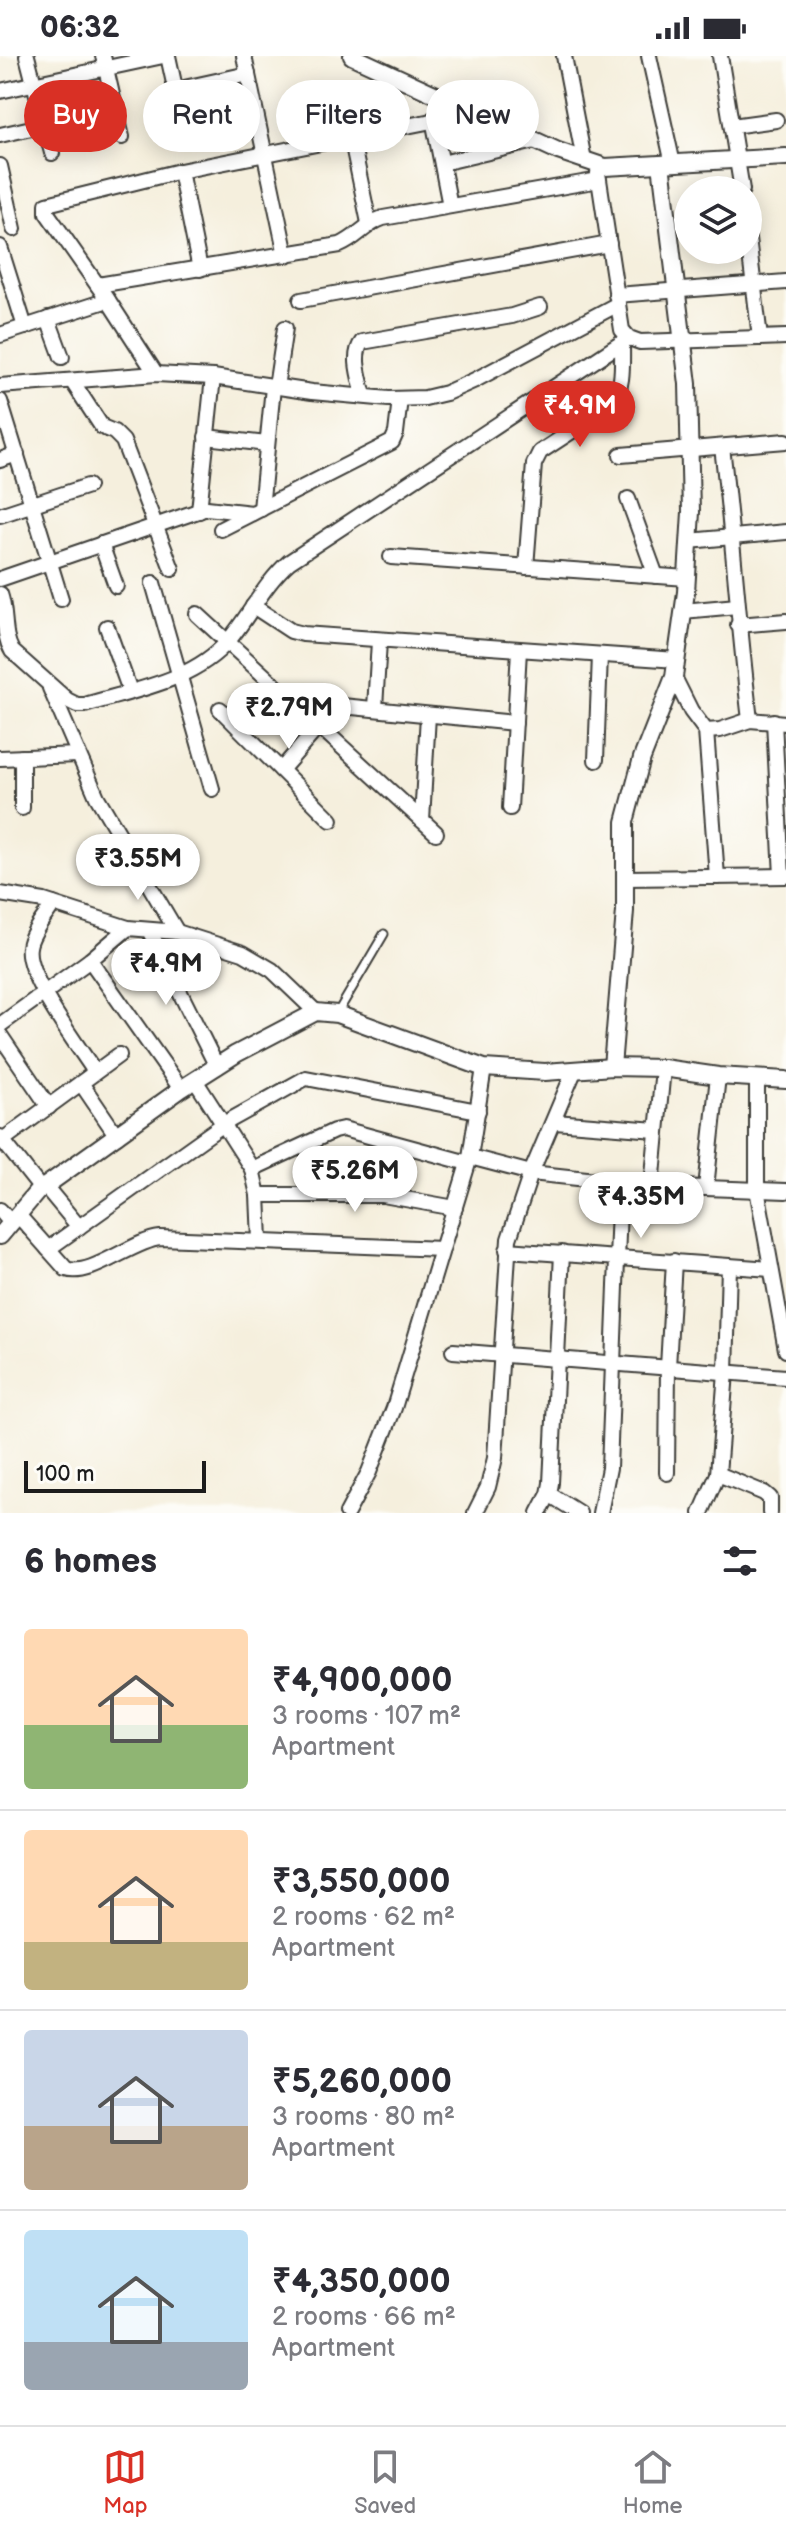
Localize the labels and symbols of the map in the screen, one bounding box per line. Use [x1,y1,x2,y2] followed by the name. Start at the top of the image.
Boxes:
[524,381,636,449] pin: ₹4.9M
[224,683,354,751] pin: ₹2.79M
[73,834,203,902] pin: ₹3.55M
[110,939,222,1007] pin: ₹4.9M
[290,1146,420,1214] pin: ₹5.26M
[576,1172,706,1240] pin: ₹4.35M
[24,1457,206,1493] scale bar

